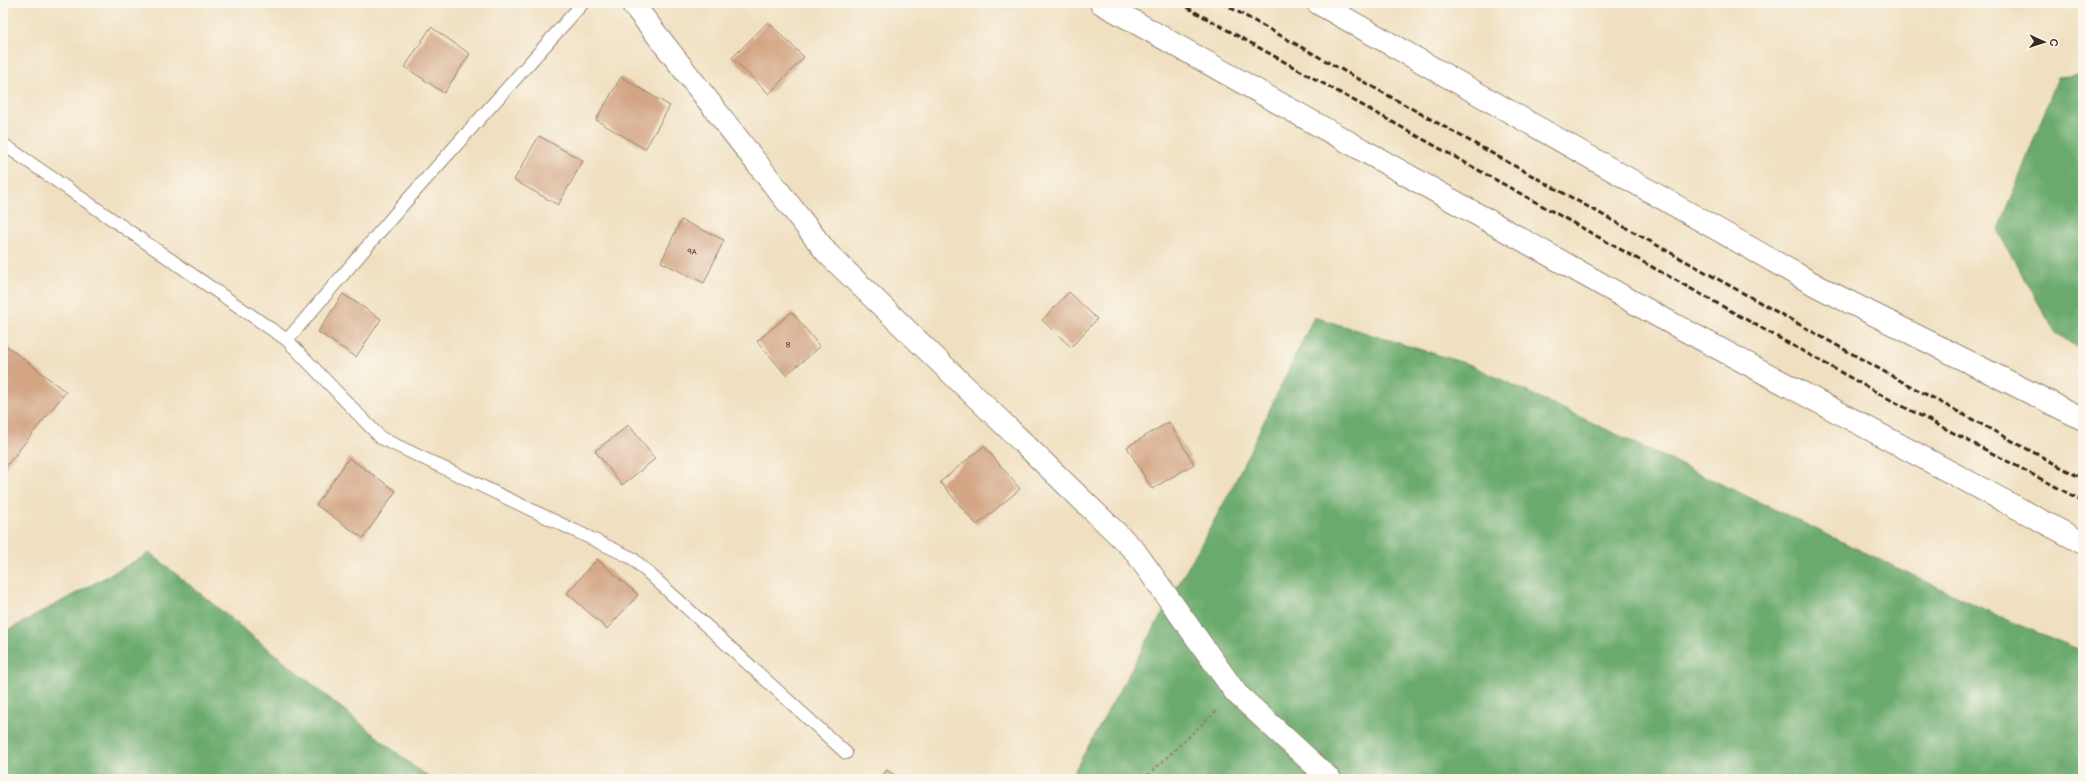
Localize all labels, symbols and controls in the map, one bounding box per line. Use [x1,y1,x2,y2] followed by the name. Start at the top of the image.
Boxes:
[2024,22,2064,62] north arrow
[2047,38,2060,47] text: С
[687,247,697,256] house number: 9А
[786,340,791,349] house number: 8

